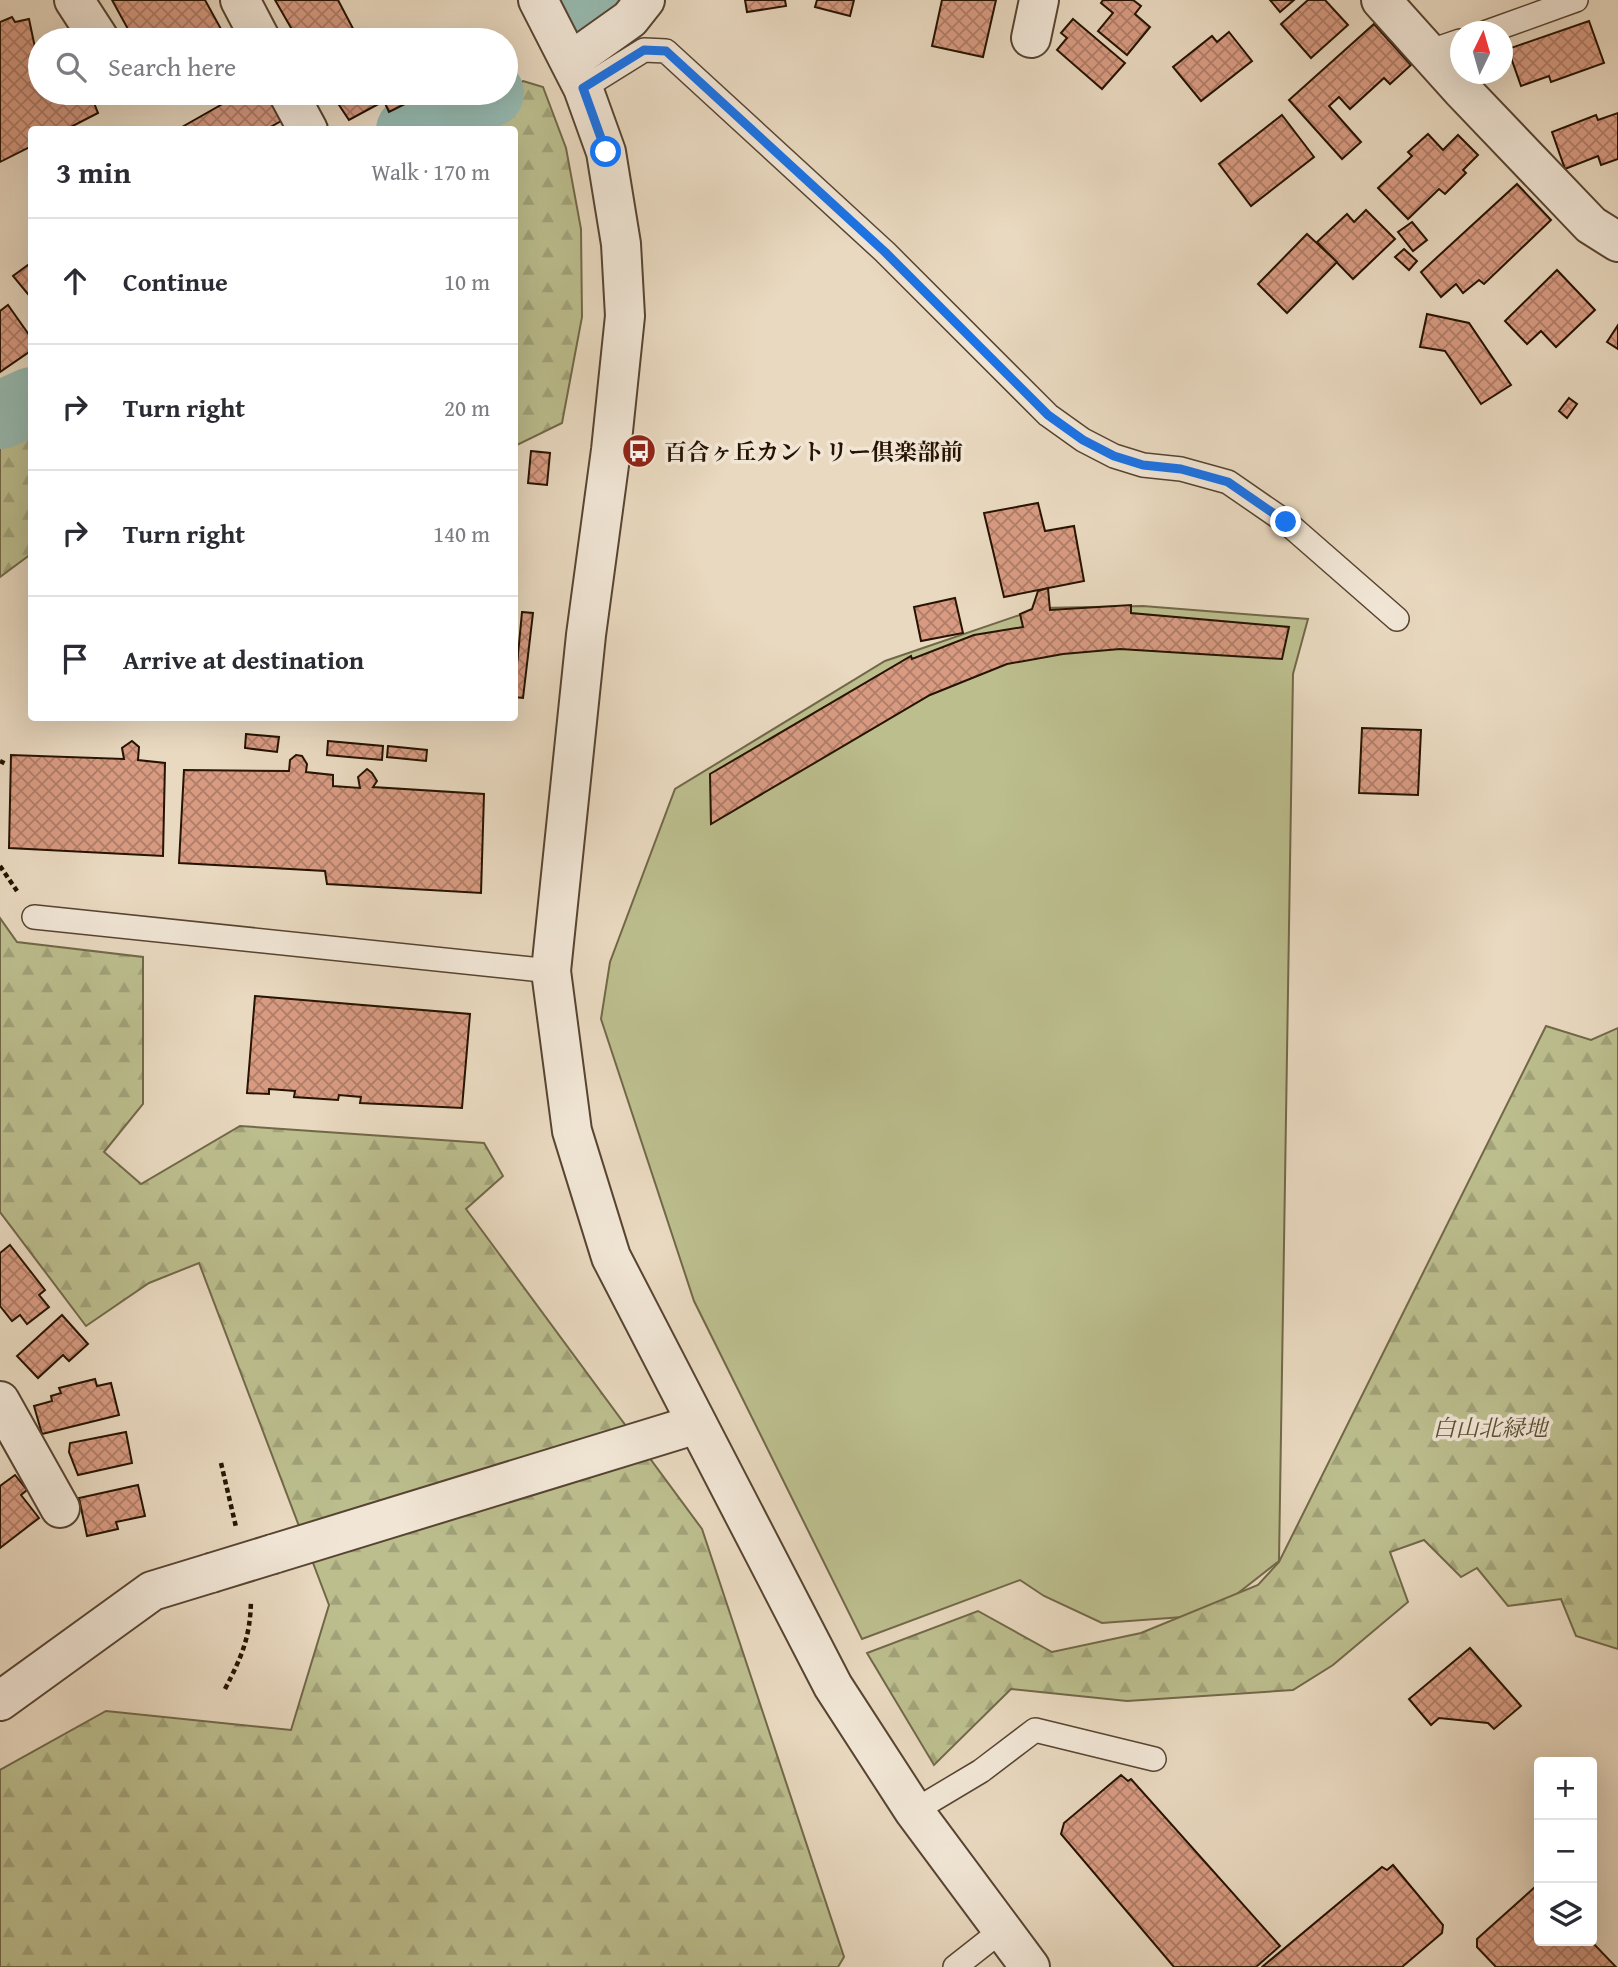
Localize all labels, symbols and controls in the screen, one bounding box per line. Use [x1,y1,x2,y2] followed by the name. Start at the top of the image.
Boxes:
[1450,21,1513,84] north arrow
[28,28,518,105] search box
[108,47,236,86] text: Search here
[52,48,90,86] icon: search
[590,136,621,167] route start
[56,150,131,194] text: 3 min
[371,155,490,188] text: Walk · 170 m
[56,262,94,300] icon: ahead
[123,262,228,301] text: Continue
[444,265,490,298] text: 10 m
[56,388,94,426] icon: right
[123,388,245,427] text: Turn right
[444,391,490,424] text: 20 m
[620,432,658,470] bus stop icon: 百合ヶ丘カントリー倶楽部前
[664,435,963,468] place label: 百合ヶ丘カントリー倶楽部前
[1270,506,1301,537] route end
[56,514,94,552] icon: right
[123,514,245,553] text: Turn right
[433,517,490,550] text: 140 m
[56,640,94,678] icon: arrive
[123,640,364,679] text: Arrive at destination
[1433,1411,1551,1444] park label: 白山北緑地
[1534,1757,1597,1946] map controls
[1534,1757,1597,1820] button: +
[1534,1820,1597,1883] button: −
[1534,1883,1597,1946] button: layers

